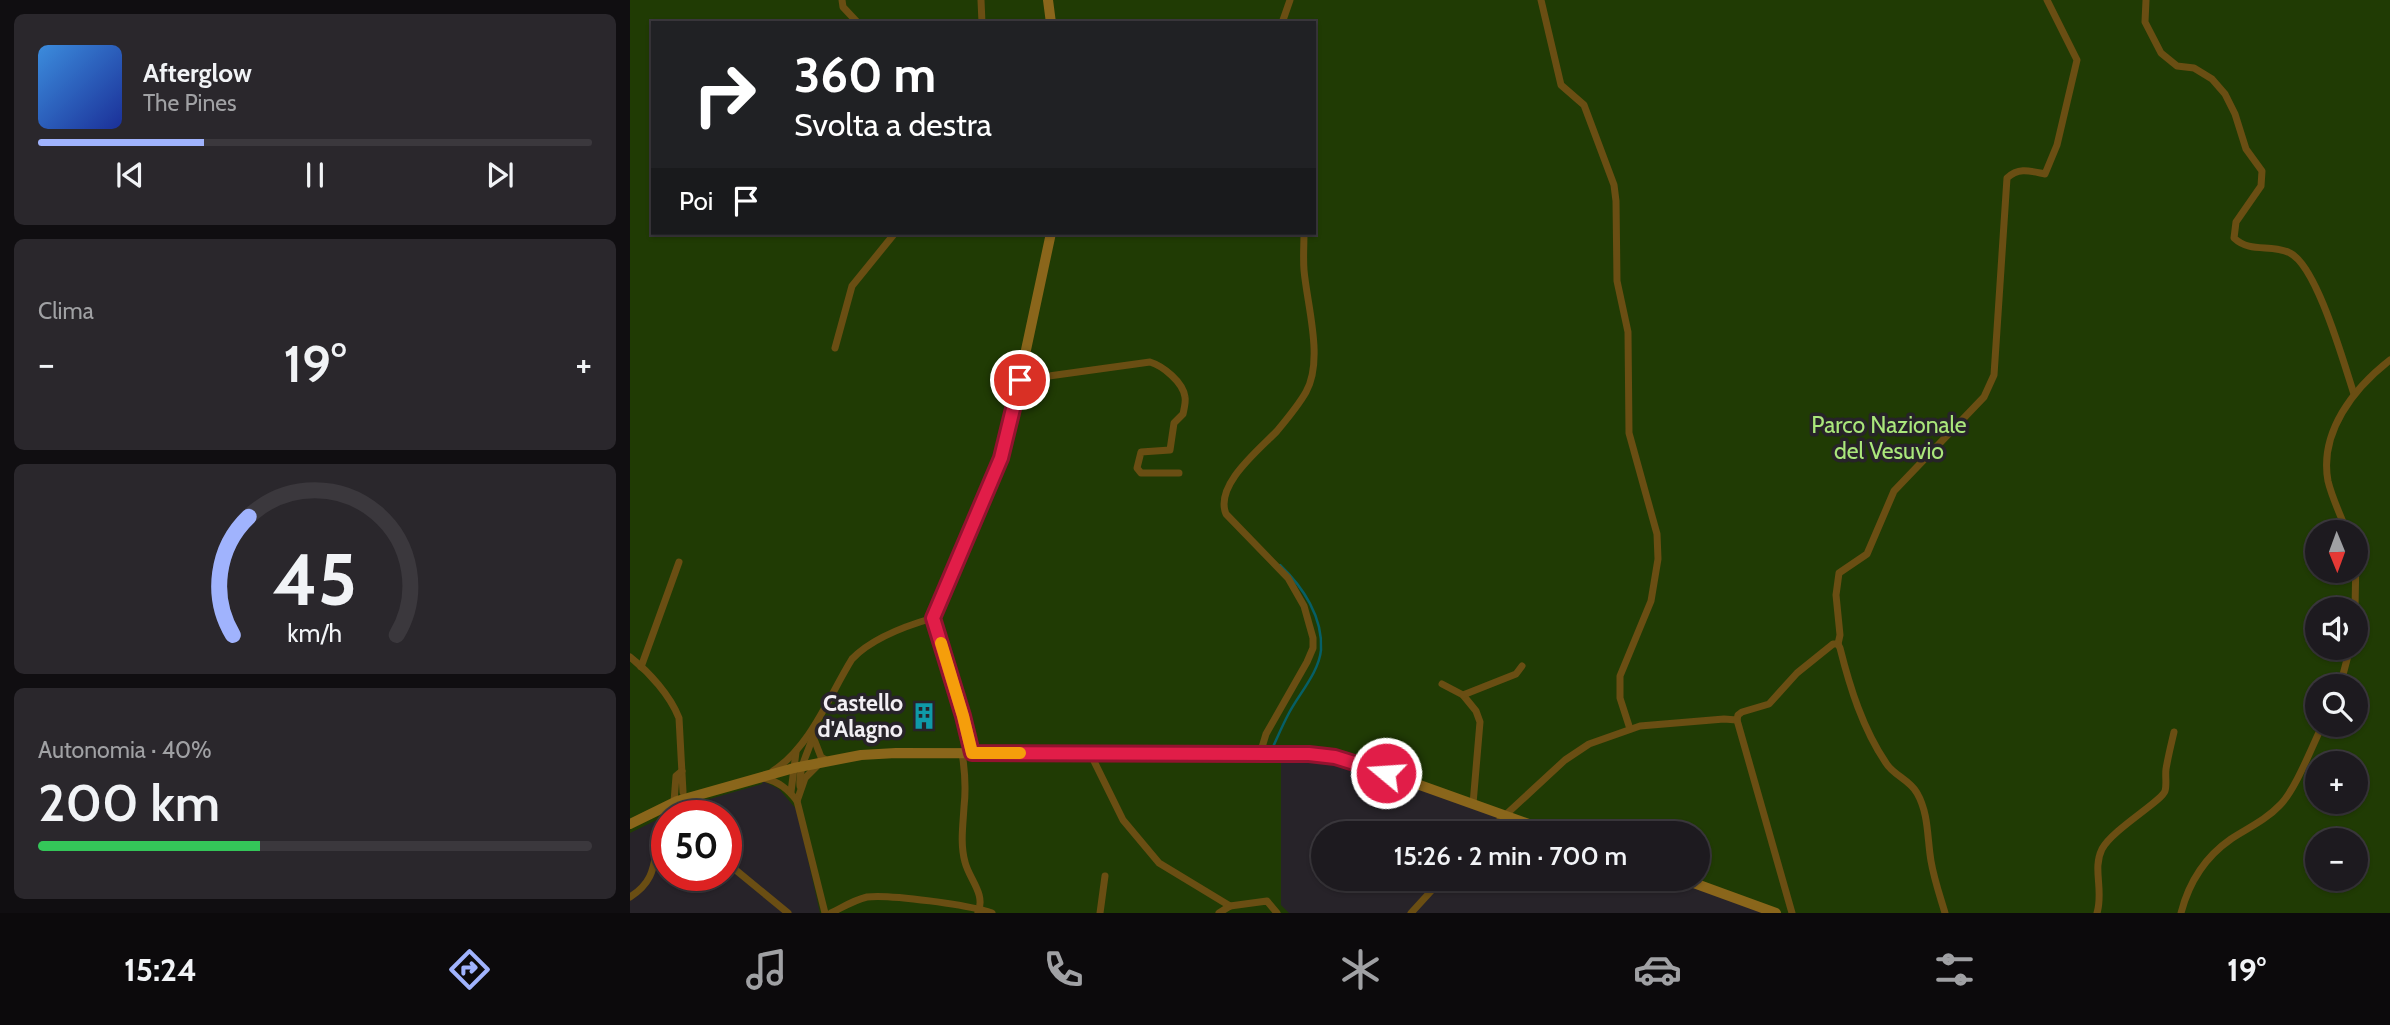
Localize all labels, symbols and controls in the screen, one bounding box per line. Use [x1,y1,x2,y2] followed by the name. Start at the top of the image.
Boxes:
[794,45,936,104] text: 360 m
[679,49,770,140] icon: right
[143,57,252,89] text: Afterglow
[143,89,237,117] text: The Pines
[794,105,992,144] text: Svolta a destra
[111,156,149,194] icon: previous
[296,156,334,194] icon: pause
[481,156,519,194] icon: next
[727,182,765,220] icon: arrive
[679,185,713,217] text: Poi
[38,297,94,325] text: Clima
[284,332,346,395] text: 19°
[38,340,55,387] text: −
[575,340,592,387] text: +
[990,350,1050,410] pin
[1001,361,1039,399] icon: arrive
[1811,411,1967,465] park label: Parco Nazionale del Vesuvio
[2305,520,2368,583] north arrow
[2305,520,2368,891] map controls
[273,535,357,623] text: 45
[2305,597,2368,660] button: sound
[288,618,342,648] text: km/h
[2305,674,2368,737] button: search
[818,689,903,743] place label: Castello d'Alagno
[909,701,939,731] building icon: Castello d'Alagno
[38,736,212,764] text: Autonomia · 40%
[1349,736,1423,810] position arrow
[2305,751,2368,814] button: +
[38,771,220,834] text: 200 km
[651,800,742,891] speed limit sign: 50
[2305,828,2368,891] button: −
[1394,840,1627,872] text: 15:26 · 2 min · 700 m
[445,945,494,994] icon: directions
[742,945,791,994] icon: music
[1039,945,1088,994] icon: phone
[1336,945,1385,994] icon: climate
[1633,945,1682,994] icon: car
[1930,945,1979,994] icon: filters
[124,950,197,989] text: 15:24
[2227,950,2266,989] text: 19°

